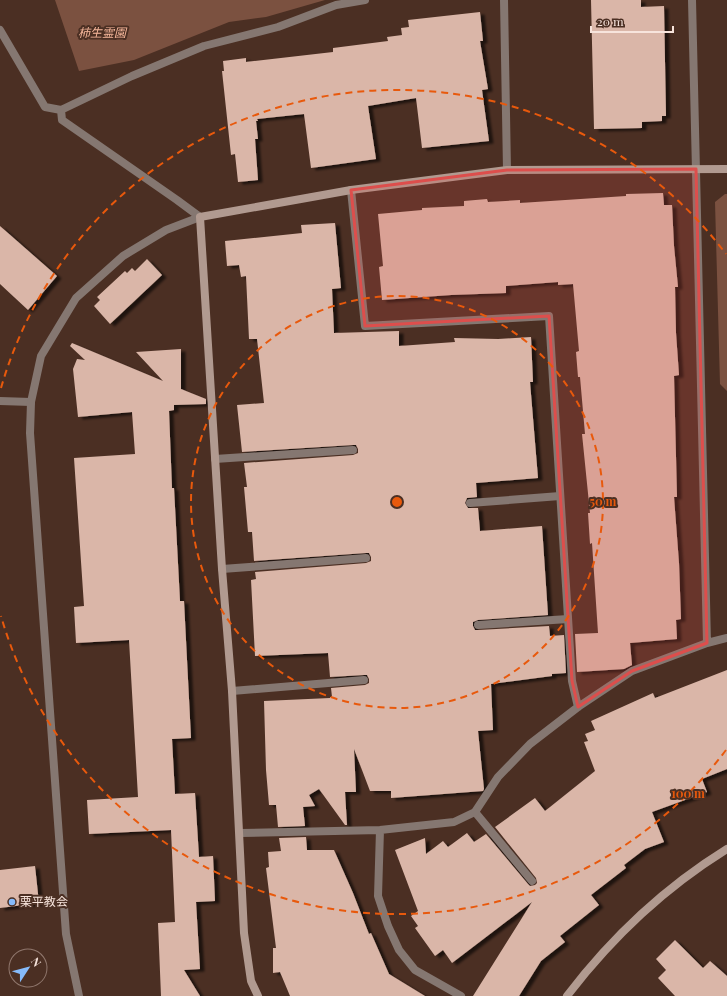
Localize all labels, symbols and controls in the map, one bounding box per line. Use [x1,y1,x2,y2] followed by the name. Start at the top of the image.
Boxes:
[591,8,673,34] scale bar
[597,13,624,29] text: 20 m
[78,24,128,40] park label: 柿生霊園
[590,493,617,509] text: 50 m
[390,495,404,509] centre of rings
[671,785,705,801] text: 100 m
[20,893,68,909] place label: 栗平教会
[7,897,17,907] marker: 栗平教会
[8,948,48,988] north arrow
[28,954,45,969] text: N

